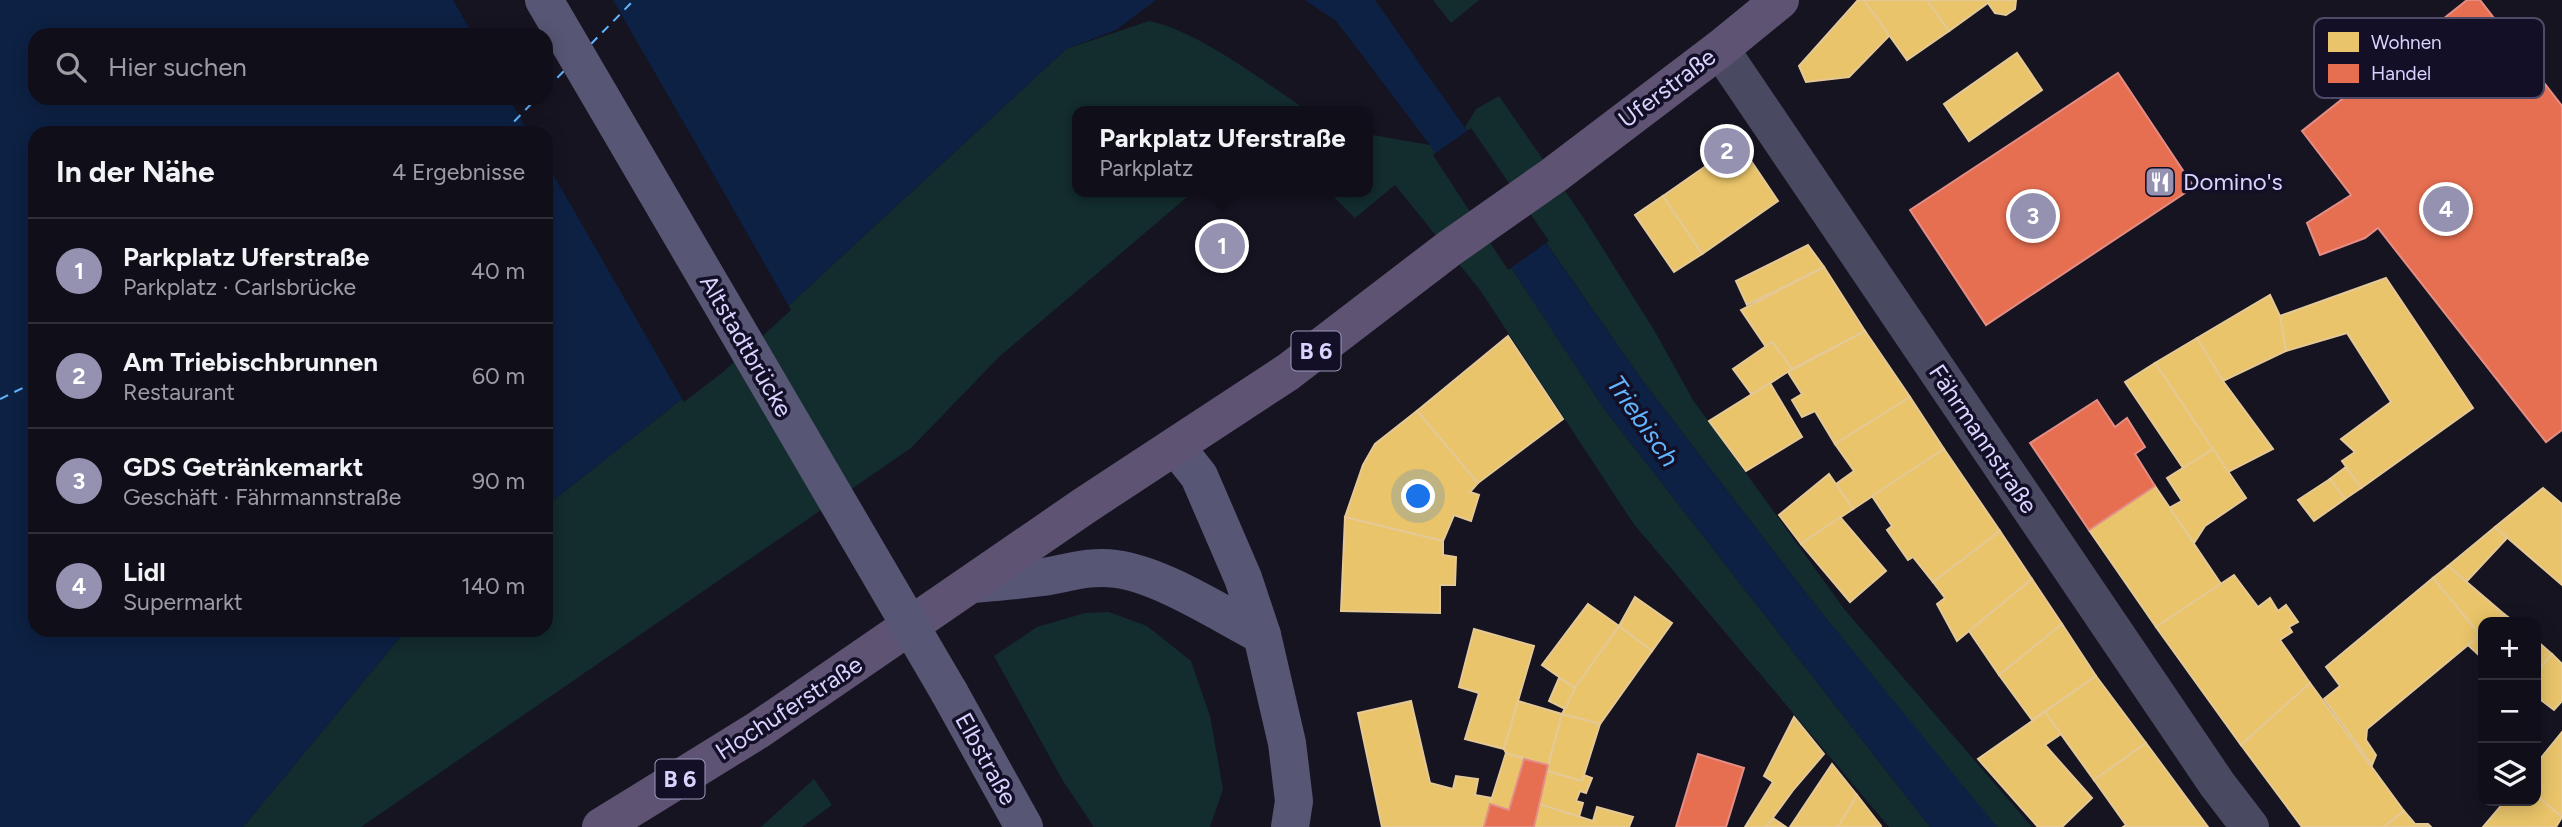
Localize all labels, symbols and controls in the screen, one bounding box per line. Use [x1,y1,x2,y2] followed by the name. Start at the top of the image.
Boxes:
[2314,18,2544,98] legend
[28,28,553,105] search box
[2371,31,2442,54] text: Wohnen
[1612,42,1721,134] street label: Uferstraße
[52,48,90,86] icon: search
[108,51,247,83] text: Hier suchen
[2371,62,2431,85] text: Handel
[1072,106,1373,197] popup
[1099,122,1346,154] text: Parkplatz Uferstraße
[1704,125,1750,177] pin: 2
[56,153,215,190] text: In der Nähe
[1099,154,1193,182] text: Parkplatz
[392,158,525,186] text: 4 Ergebnisse
[2143,165,2177,199] restaurant icon: Domino's
[2183,167,2283,196] place label: Domino's
[2423,183,2469,235] pin: 4
[2010,190,2056,242] pin: 3
[1199,220,1245,272] pin: 1
[123,241,369,273] text: Parkplatz Uferstraße
[74,257,84,285] text: 1
[471,257,525,285] text: 40 m
[694,270,799,422] street label: Altstadtbrücke
[123,273,356,301] text: Parkplatz · Carlsbrücke
[1292,332,1340,370] road number: B 6
[123,346,378,378] text: Am Triebischbrunnen
[1923,359,2044,519] street label: Fährmannstraße
[72,362,86,390] text: 2
[472,362,525,390] text: 60 m
[1600,369,1686,473] water label: Triebisch
[123,378,235,406] text: Restaurant
[123,451,364,483] text: GDS Getränkemarkt
[73,467,85,495] text: 3
[472,467,525,495] text: 90 m
[1401,479,1435,513] your location
[123,483,401,511] text: Geschäft · Fährmannstraße
[123,556,166,588] text: Lidl
[72,572,86,600] text: 4
[461,572,525,600] text: 140 m
[123,588,243,616] text: Supermarkt
[2478,617,2541,806] map controls
[2478,617,2541,680] button: +
[710,649,867,766] street label: Hochuferstraße
[2478,680,2541,743] button: −
[949,708,1024,810] street label: Elbstraße
[2478,743,2541,806] button: layers
[656,760,704,799] road number: B 6

